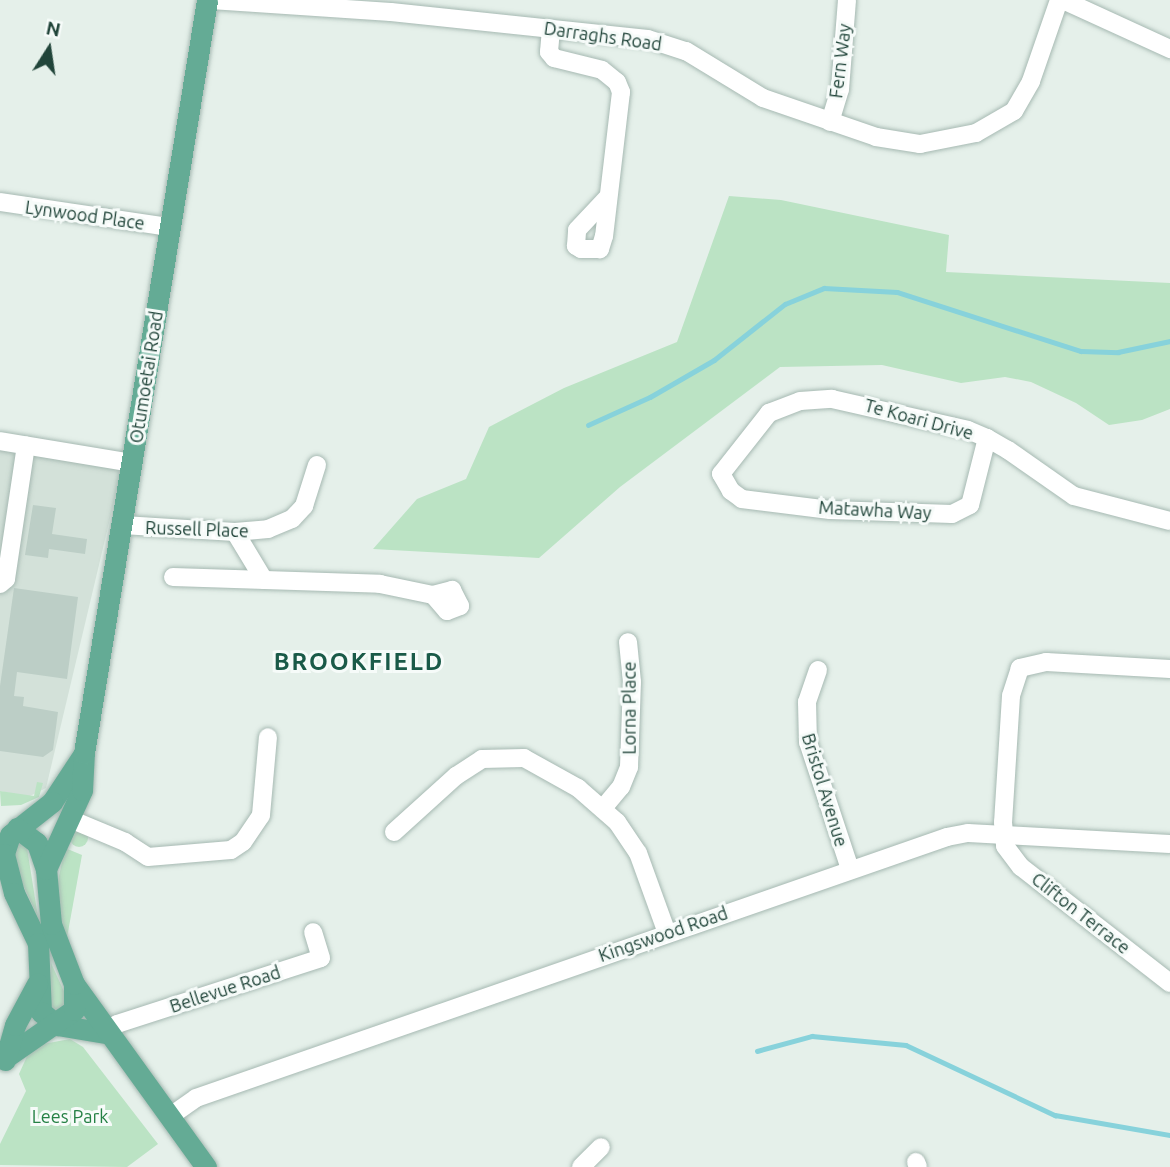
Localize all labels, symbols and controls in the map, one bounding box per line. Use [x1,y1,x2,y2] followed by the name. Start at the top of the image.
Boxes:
[14,14,84,84] north arrow
[44,16,63,41] text: N
[543,17,663,55] street label: Darraghs Road
[825,23,855,99] street label: Fern Way
[24,196,146,234] street label: Lynwood Place
[125,309,167,445] street label: Otumoetai Road
[862,394,976,444] street label: Te Koari Drive
[818,496,932,524] street label: Matawha Way
[145,516,249,542] street label: Russell Place
[275,648,443,676] district label: BROOKFIELD
[618,661,640,755] street label: Lorna Place
[797,731,853,849] street label: Bristol Avenue
[1027,868,1135,958] street label: Clifton Terrace
[596,902,730,966] street label: Kingswood Road
[167,961,283,1017] street label: Bellevue Road
[32,1105,108,1127] park label: Lees Park

